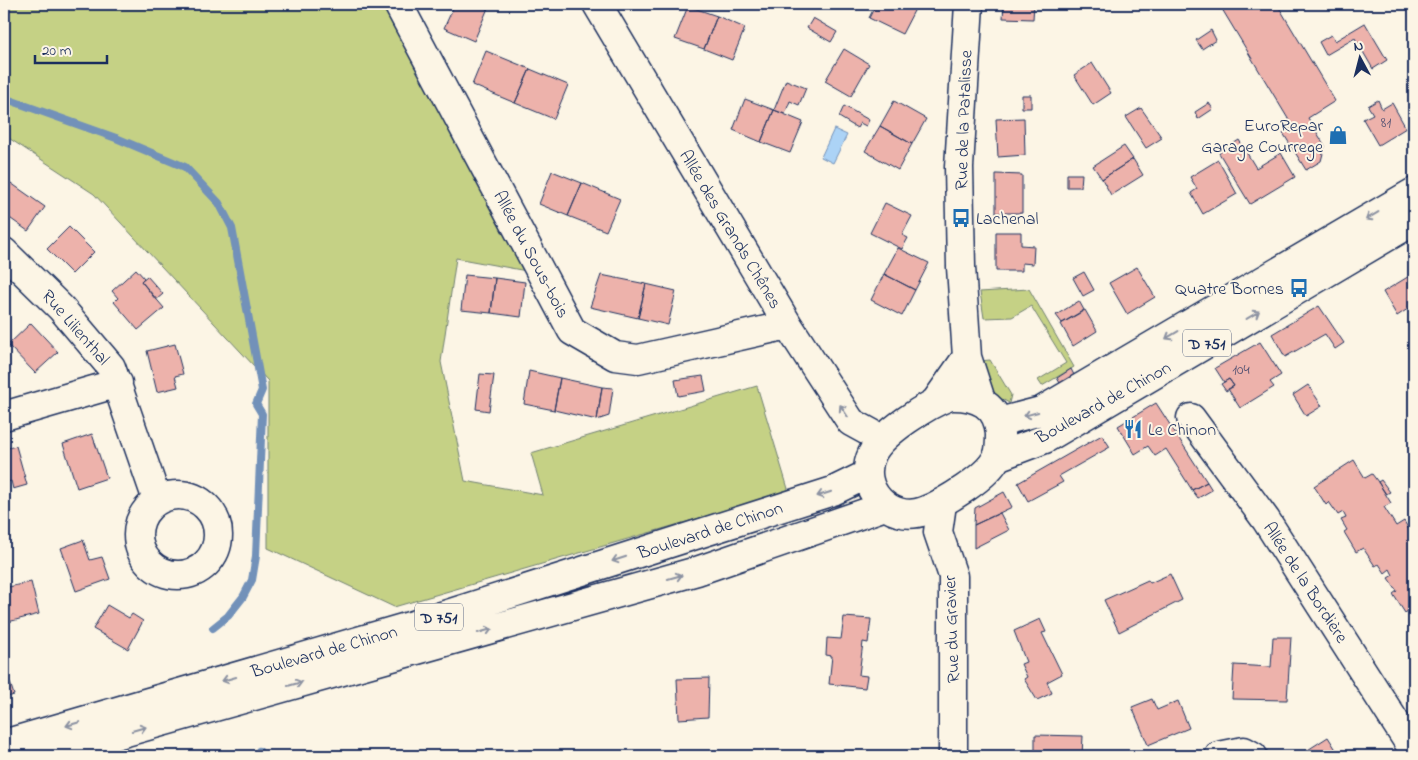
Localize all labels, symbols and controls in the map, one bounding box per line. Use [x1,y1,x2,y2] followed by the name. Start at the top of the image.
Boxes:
[35,32,108,64] scale bar
[1336,32,1386,82] north arrow
[1353,36,1365,58] text: N
[42,40,72,62] text: 20 m
[950,49,980,191] street label: Rue de la Patalisse
[1381,112,1391,134] house number: 81
[1201,114,1324,162] place label: EuroRepar Garage Courrege
[1327,124,1349,146] shop icon: EuroRepar Garage Courrege
[671,146,787,314] street label: Allée des Grands Chênes
[486,187,575,323] street label: Allée du Sous-bois
[950,207,972,229] bus stop icon: Lachenal
[976,207,1039,233] place label: Lachenal
[1366,212,1380,222] one-way arrow
[1175,277,1284,303] place label: Quatre Bornes
[1288,277,1310,299] bus stop icon: Quatre Bornes
[34,285,115,372] street label: Rue Lilienthal
[1246,310,1260,320] one-way arrow
[1183,329,1231,356] road number: D 751
[1166,330,1180,340] one-way arrow
[1031,356,1176,452] street label: Boulevard de Chinon
[1232,359,1250,381] house number: 104
[839,405,849,419] one-way arrow
[1023,410,1039,419] one-way arrow
[1122,418,1144,440] restaurant icon: Le Chinon
[1148,418,1216,444] place label: Le Chinon
[817,490,832,499] one-way arrow
[634,496,787,568] street label: Boulevard de Chinon
[1255,517,1354,650] street label: Allée de la Bordière
[611,555,627,565] one-way arrow
[667,571,683,581] one-way arrow
[938,574,968,683] street label: Rue du Gravier
[415,604,463,630] road number: D 751
[247,620,401,687] street label: Boulevard de Chinon
[477,625,493,635] one-way arrow
[222,674,238,684] one-way arrow
[287,679,303,689] one-way arrow
[66,720,82,730] one-way arrow
[130,723,146,733] one-way arrow

